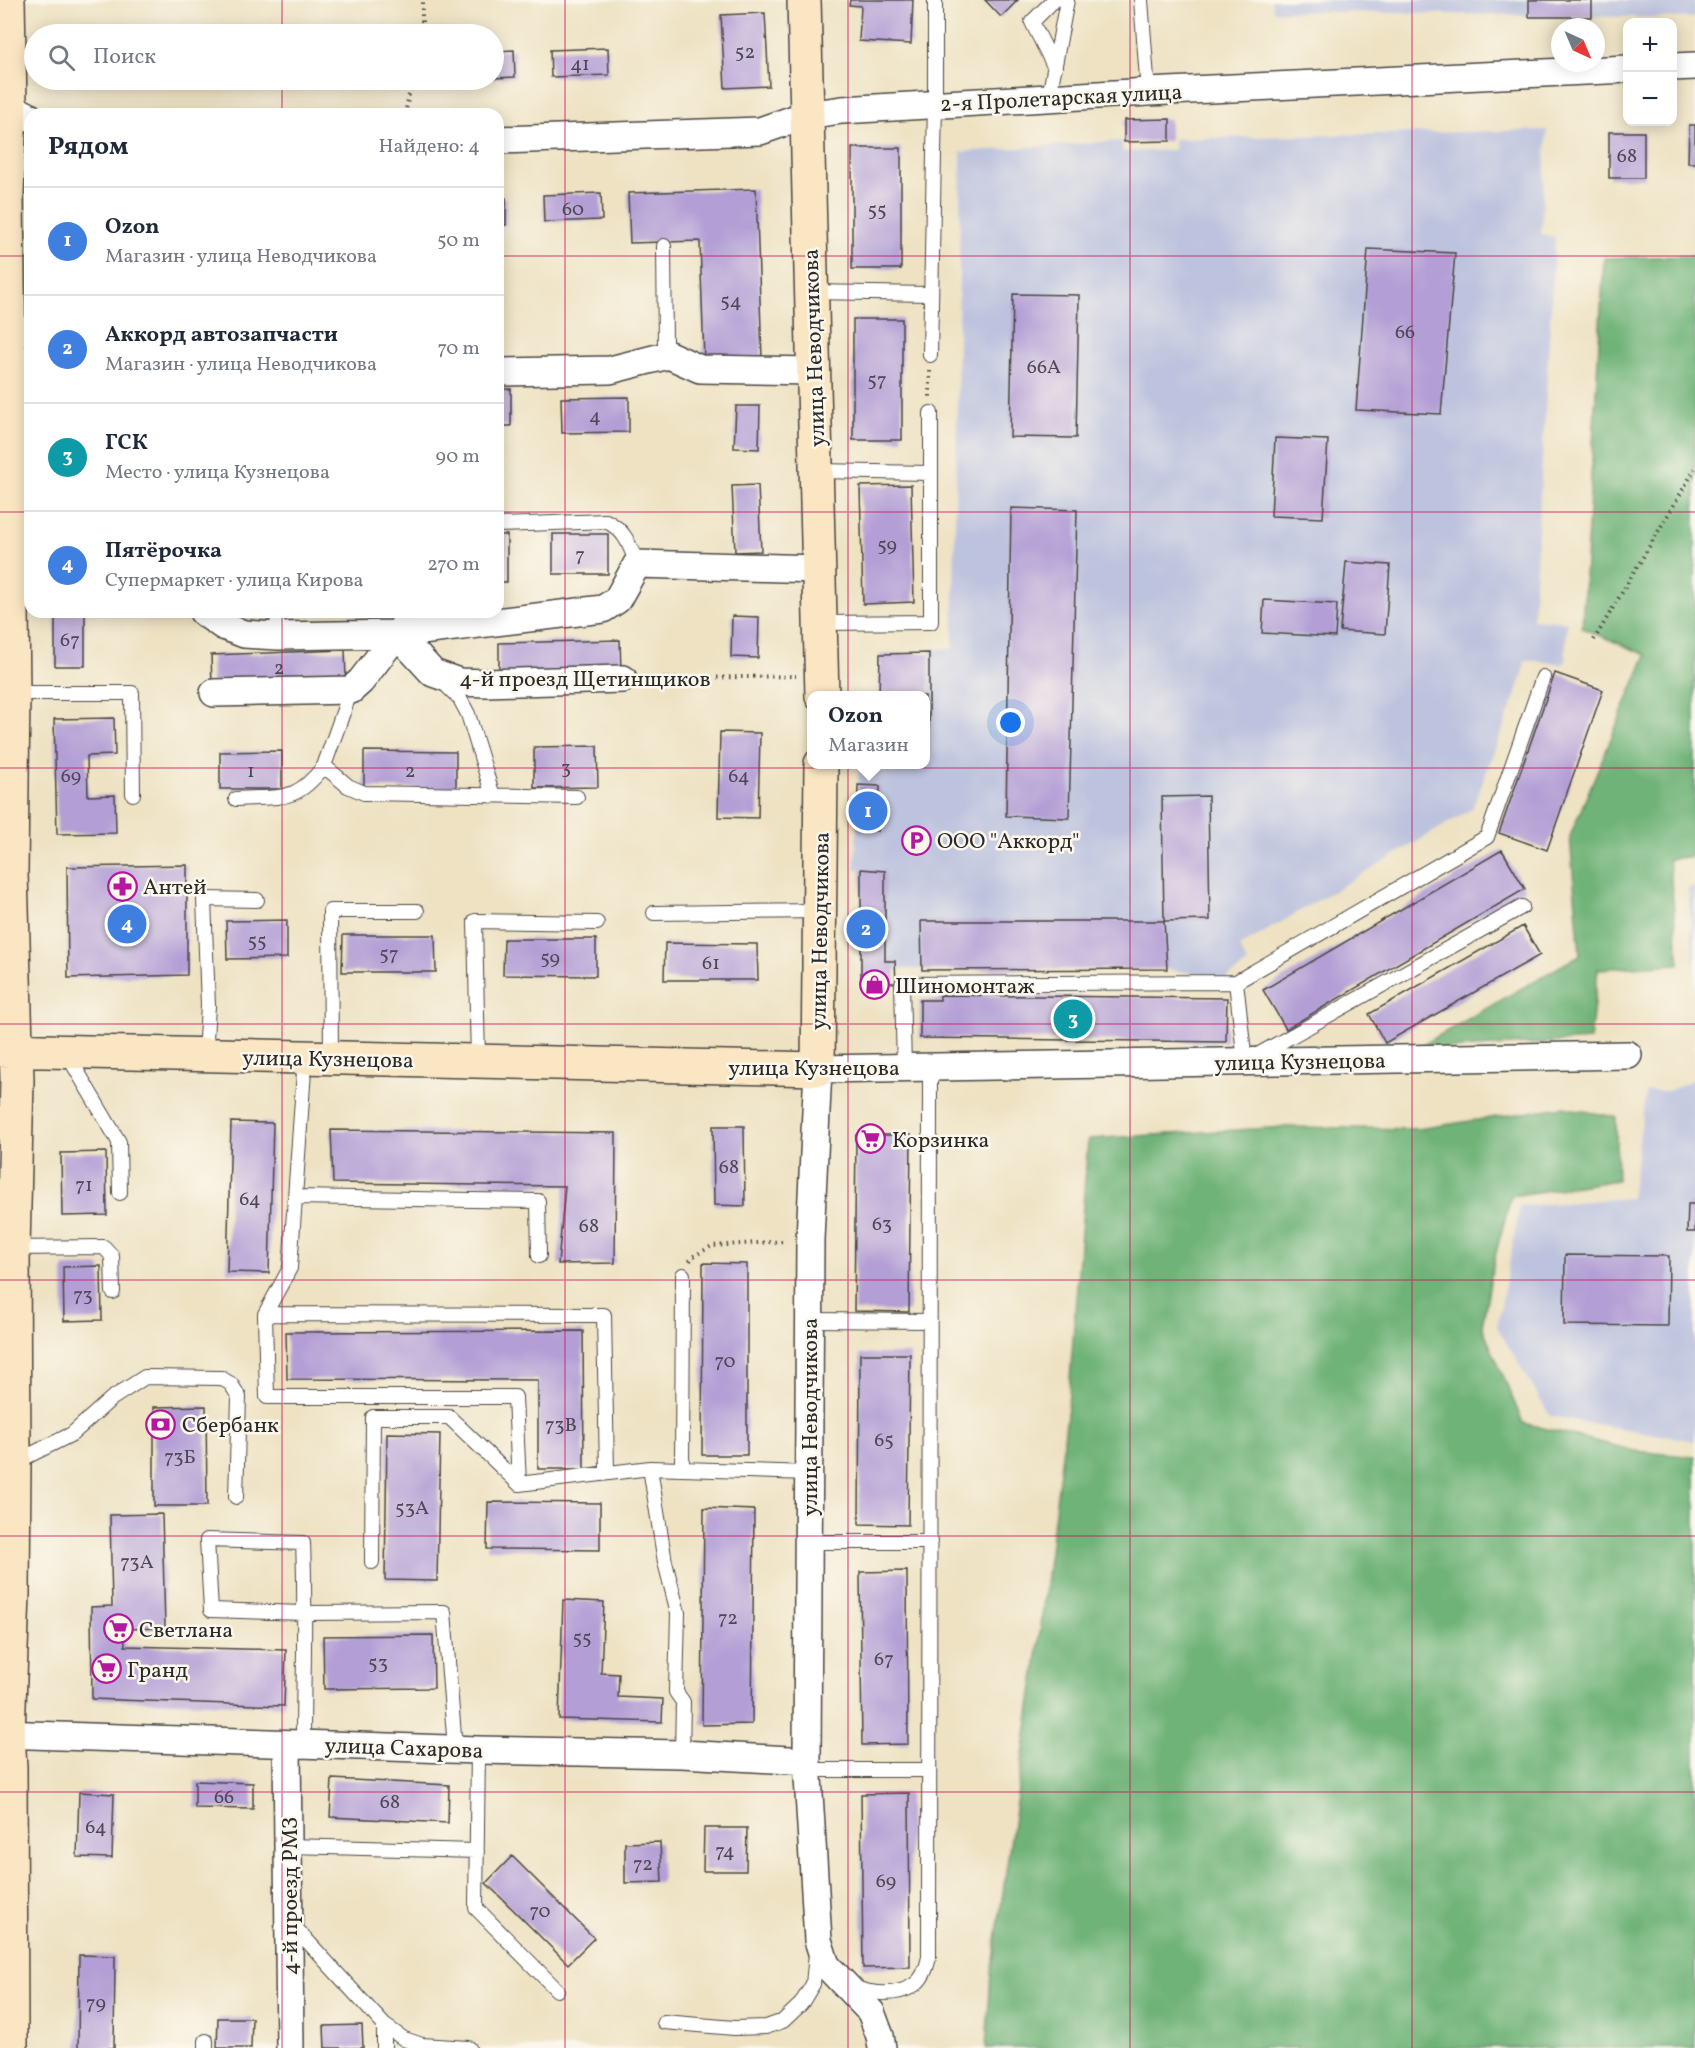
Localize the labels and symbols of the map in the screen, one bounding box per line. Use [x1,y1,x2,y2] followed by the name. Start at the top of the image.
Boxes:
[1551,18,1605,72] north arrow
[735,39,755,67] house number: 52
[570,51,590,79] house number: 41
[939,78,1183,121] street label: 2-я Пролетарская улица
[1617,143,1637,171] house number: 68
[562,196,584,224] house number: 60
[867,197,887,225] house number: 55
[797,248,834,448] street label: улица Неводчикова
[720,288,742,316] house number: 54
[1395,319,1415,347] house number: 66
[1027,354,1061,382] house number: 66А
[867,367,887,395] house number: 57
[589,403,601,431] house number: 4
[877,532,897,560] house number: 59
[575,542,585,570] house number: 7
[60,627,80,655] house number: 67
[274,655,284,683] house number: 2
[459,665,711,696] street label: 4-й проезд Щетинщиков
[996,708,1025,737] your location
[561,755,571,783] house number: 3
[247,758,255,786] house number: 1
[405,758,415,786] house number: 2
[61,763,81,791] house number: 69
[728,763,750,791] house number: 64
[848,788,888,834] pin: 1
[900,824,932,856] parking icon: ООО "Аккорд"
[937,827,1080,858] place label: ООО "Аккорд"
[804,832,839,1030] street label: улица Неводчикова
[106,870,138,902] pharmacy icon: Антей
[143,873,207,904] place label: Антей
[108,902,146,946] pin: 4
[846,906,886,952] pin: 2
[247,928,267,956] house number: 55
[379,941,399,969] house number: 57
[540,945,560,973] house number: 59
[702,950,720,978] house number: 61
[858,969,890,1001] shop icon: Шиномонтаж
[895,972,1035,1003] place label: Шиномонтаж
[1054,996,1092,1042] pin: 3
[242,1044,414,1077] street label: улица Кузнецова
[1214,1047,1386,1080] street label: улица Кузнецова
[728,1054,900,1085] street label: улица Кузнецова
[855,1123,887,1155] supermarket icon: Корзинка
[892,1126,989,1157] place label: Корзинка
[719,1154,739,1182] house number: 68
[75,1172,93,1200] house number: 71
[239,1186,261,1214] house number: 64
[872,1211,892,1239] house number: 63
[579,1213,599,1241] house number: 68
[73,1282,93,1310] house number: 73
[796,1318,827,1516] street label: улица Неводчикова
[715,1348,735,1376] house number: 70
[145,1408,177,1440] bank icon: Сбербанк
[182,1411,279,1442] place label: Сбербанк
[545,1412,577,1440] house number: 73В
[874,1427,894,1455] house number: 65
[164,1444,196,1472] house number: 73Б
[395,1495,429,1523] house number: 53А
[120,1549,154,1577] house number: 73А
[718,1605,738,1633] house number: 72
[102,1613,134,1645] supermarket icon: Светлана
[139,1616,233,1647] place label: Светлана
[572,1625,592,1653] house number: 55
[874,1646,894,1674] house number: 67
[368,1650,388,1678] house number: 53
[90,1653,122,1685] supermarket icon: Гранд
[127,1656,188,1687] place label: Гранд
[324,1731,484,1768] street label: улица Сахарова
[214,1784,234,1812] house number: 66
[380,1789,400,1817] house number: 68
[85,1814,107,1842] house number: 64
[276,1817,307,1975] street label: 4-й проезд РМЗ
[715,1838,735,1866] house number: 74
[633,1851,653,1879] house number: 72
[876,1868,896,1896] house number: 69
[530,1898,550,1926] house number: 70
[86,1990,106,2018] house number: 79

